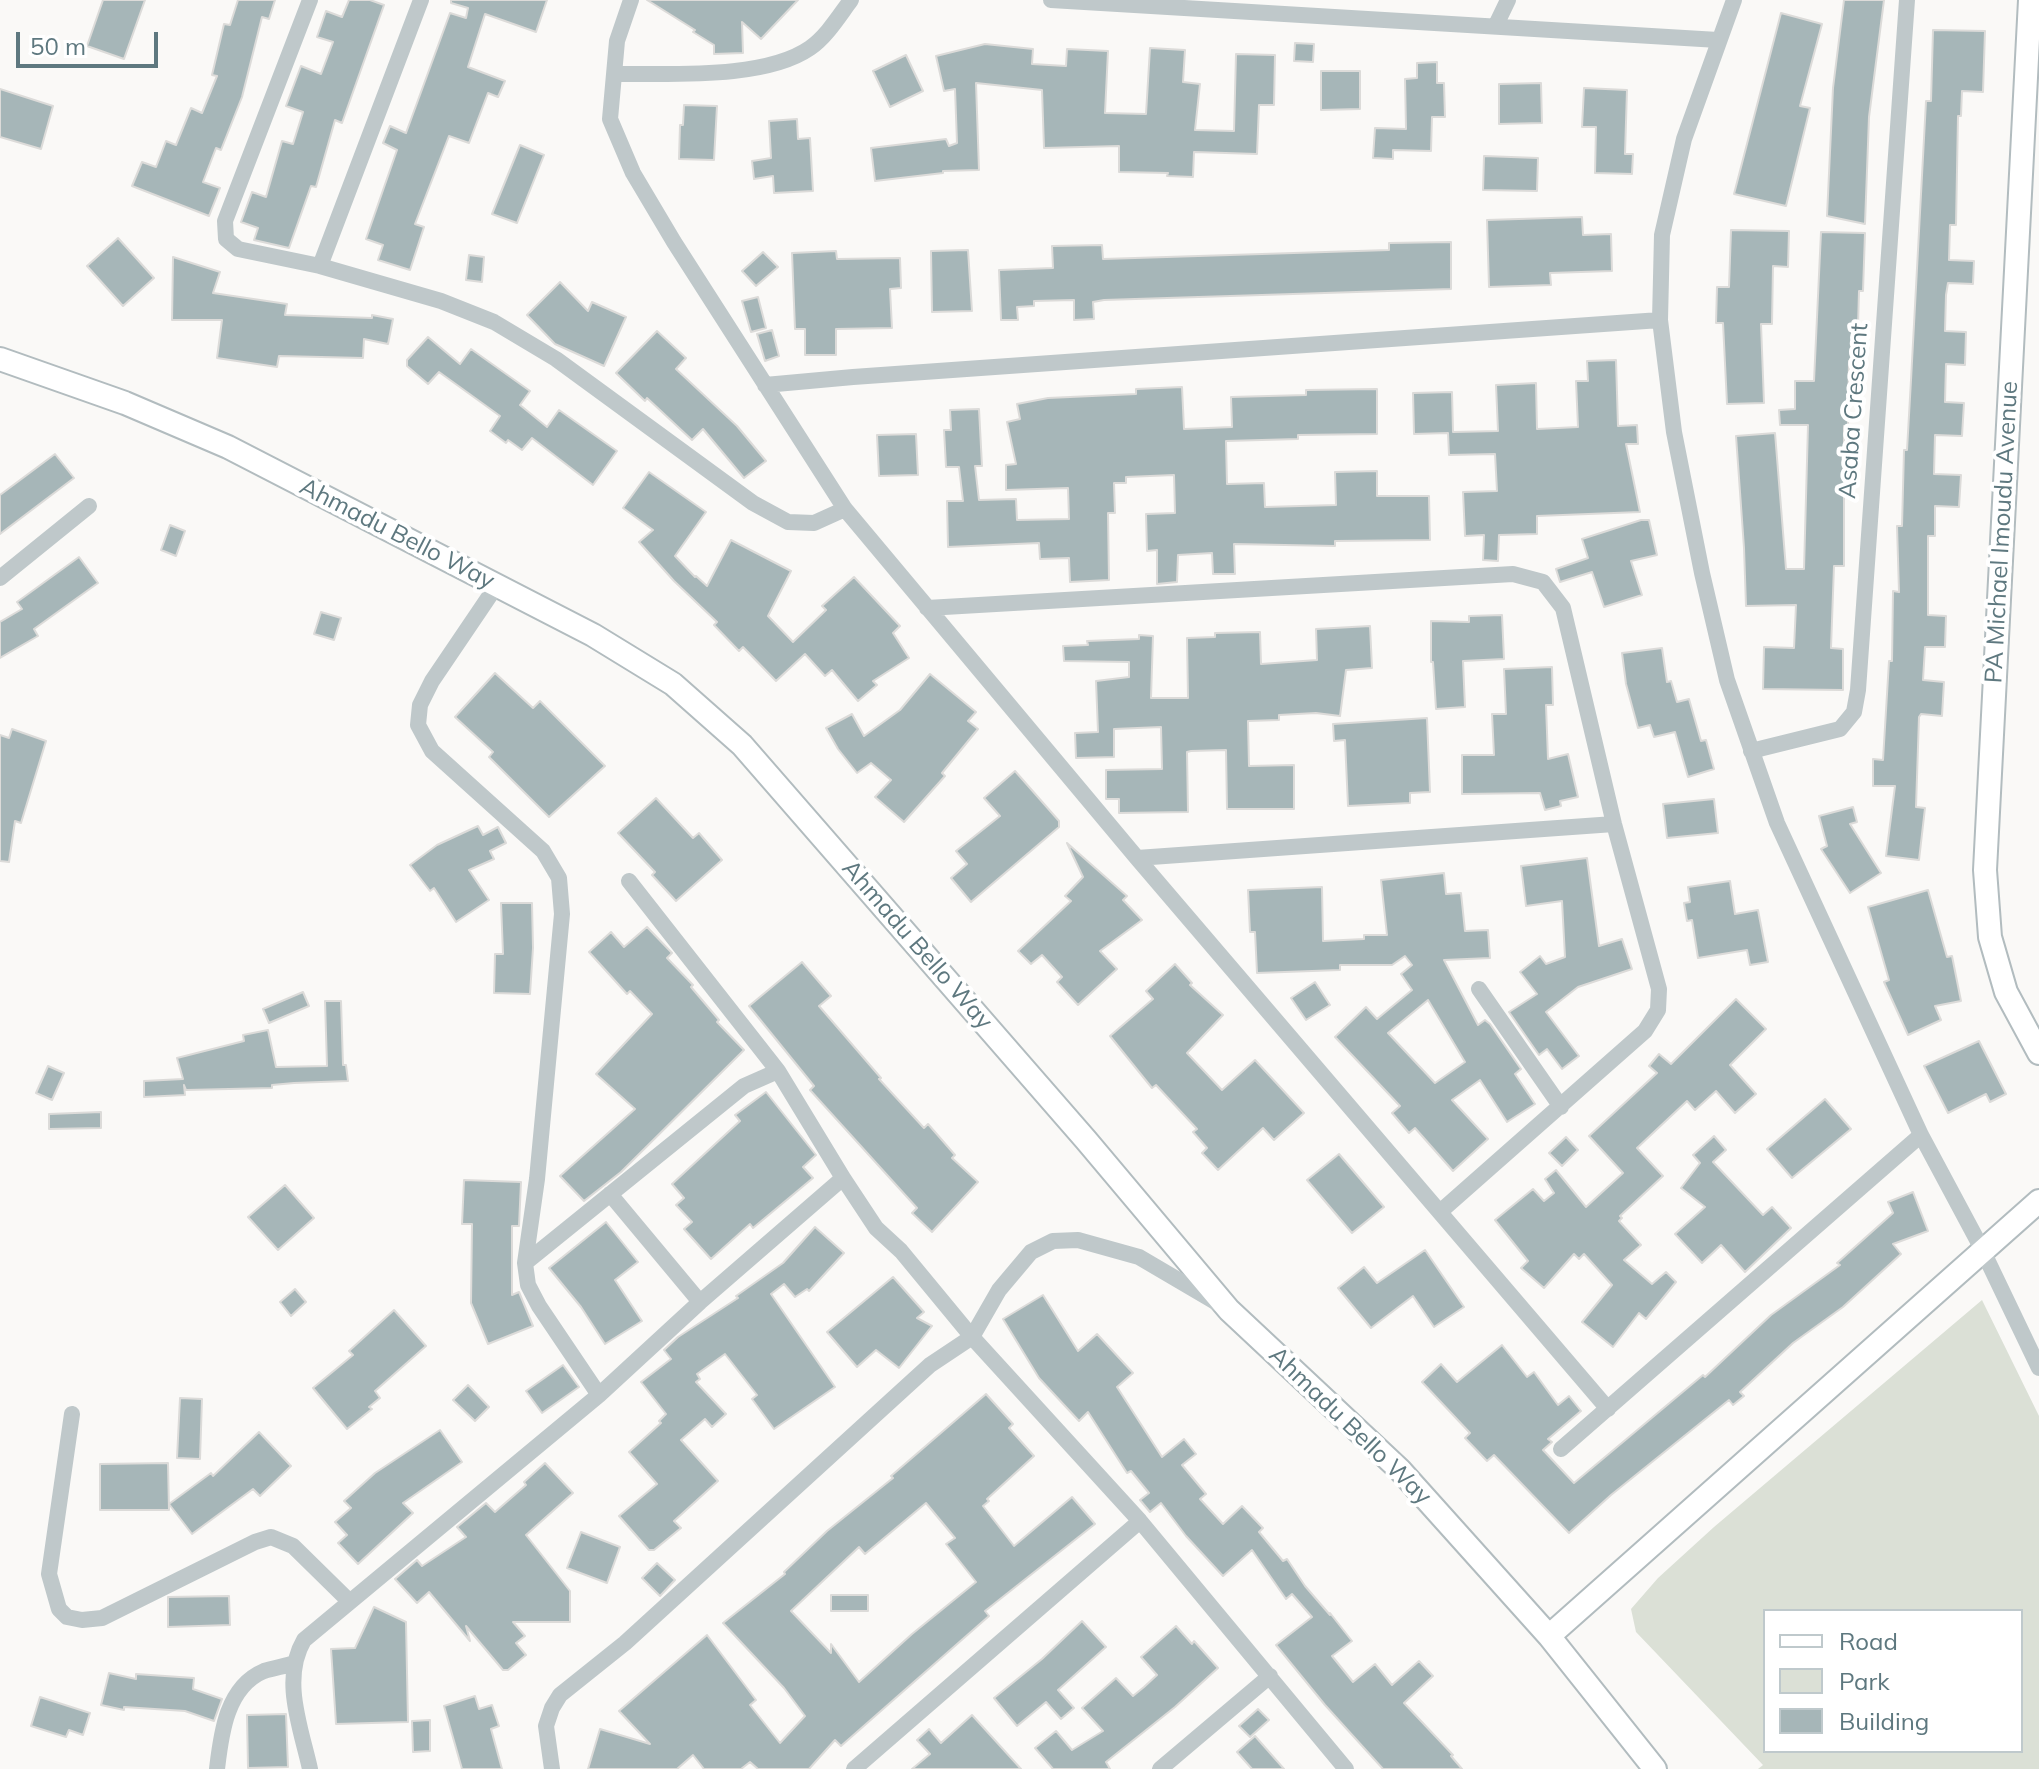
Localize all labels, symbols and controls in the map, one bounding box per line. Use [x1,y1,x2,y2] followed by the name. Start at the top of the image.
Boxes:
[20,16,162,66] scale bar
[30,31,86,61] text: 50 m
[1833,322,1875,500] street label: Asaba Crescent
[1980,380,2024,684] street label: PA Michael Imoudu Avenue
[295,472,499,596] street label: Ahmadu Bello Way
[836,855,998,1035] street label: Ahmadu Bello Way
[1263,1341,1437,1511] street label: Ahmadu Bello Way
[1763,1609,2023,1753] legend
[1839,1626,1898,1656] text: Road
[1839,1666,1890,1696] text: Park
[1839,1706,1929,1736] text: Building

